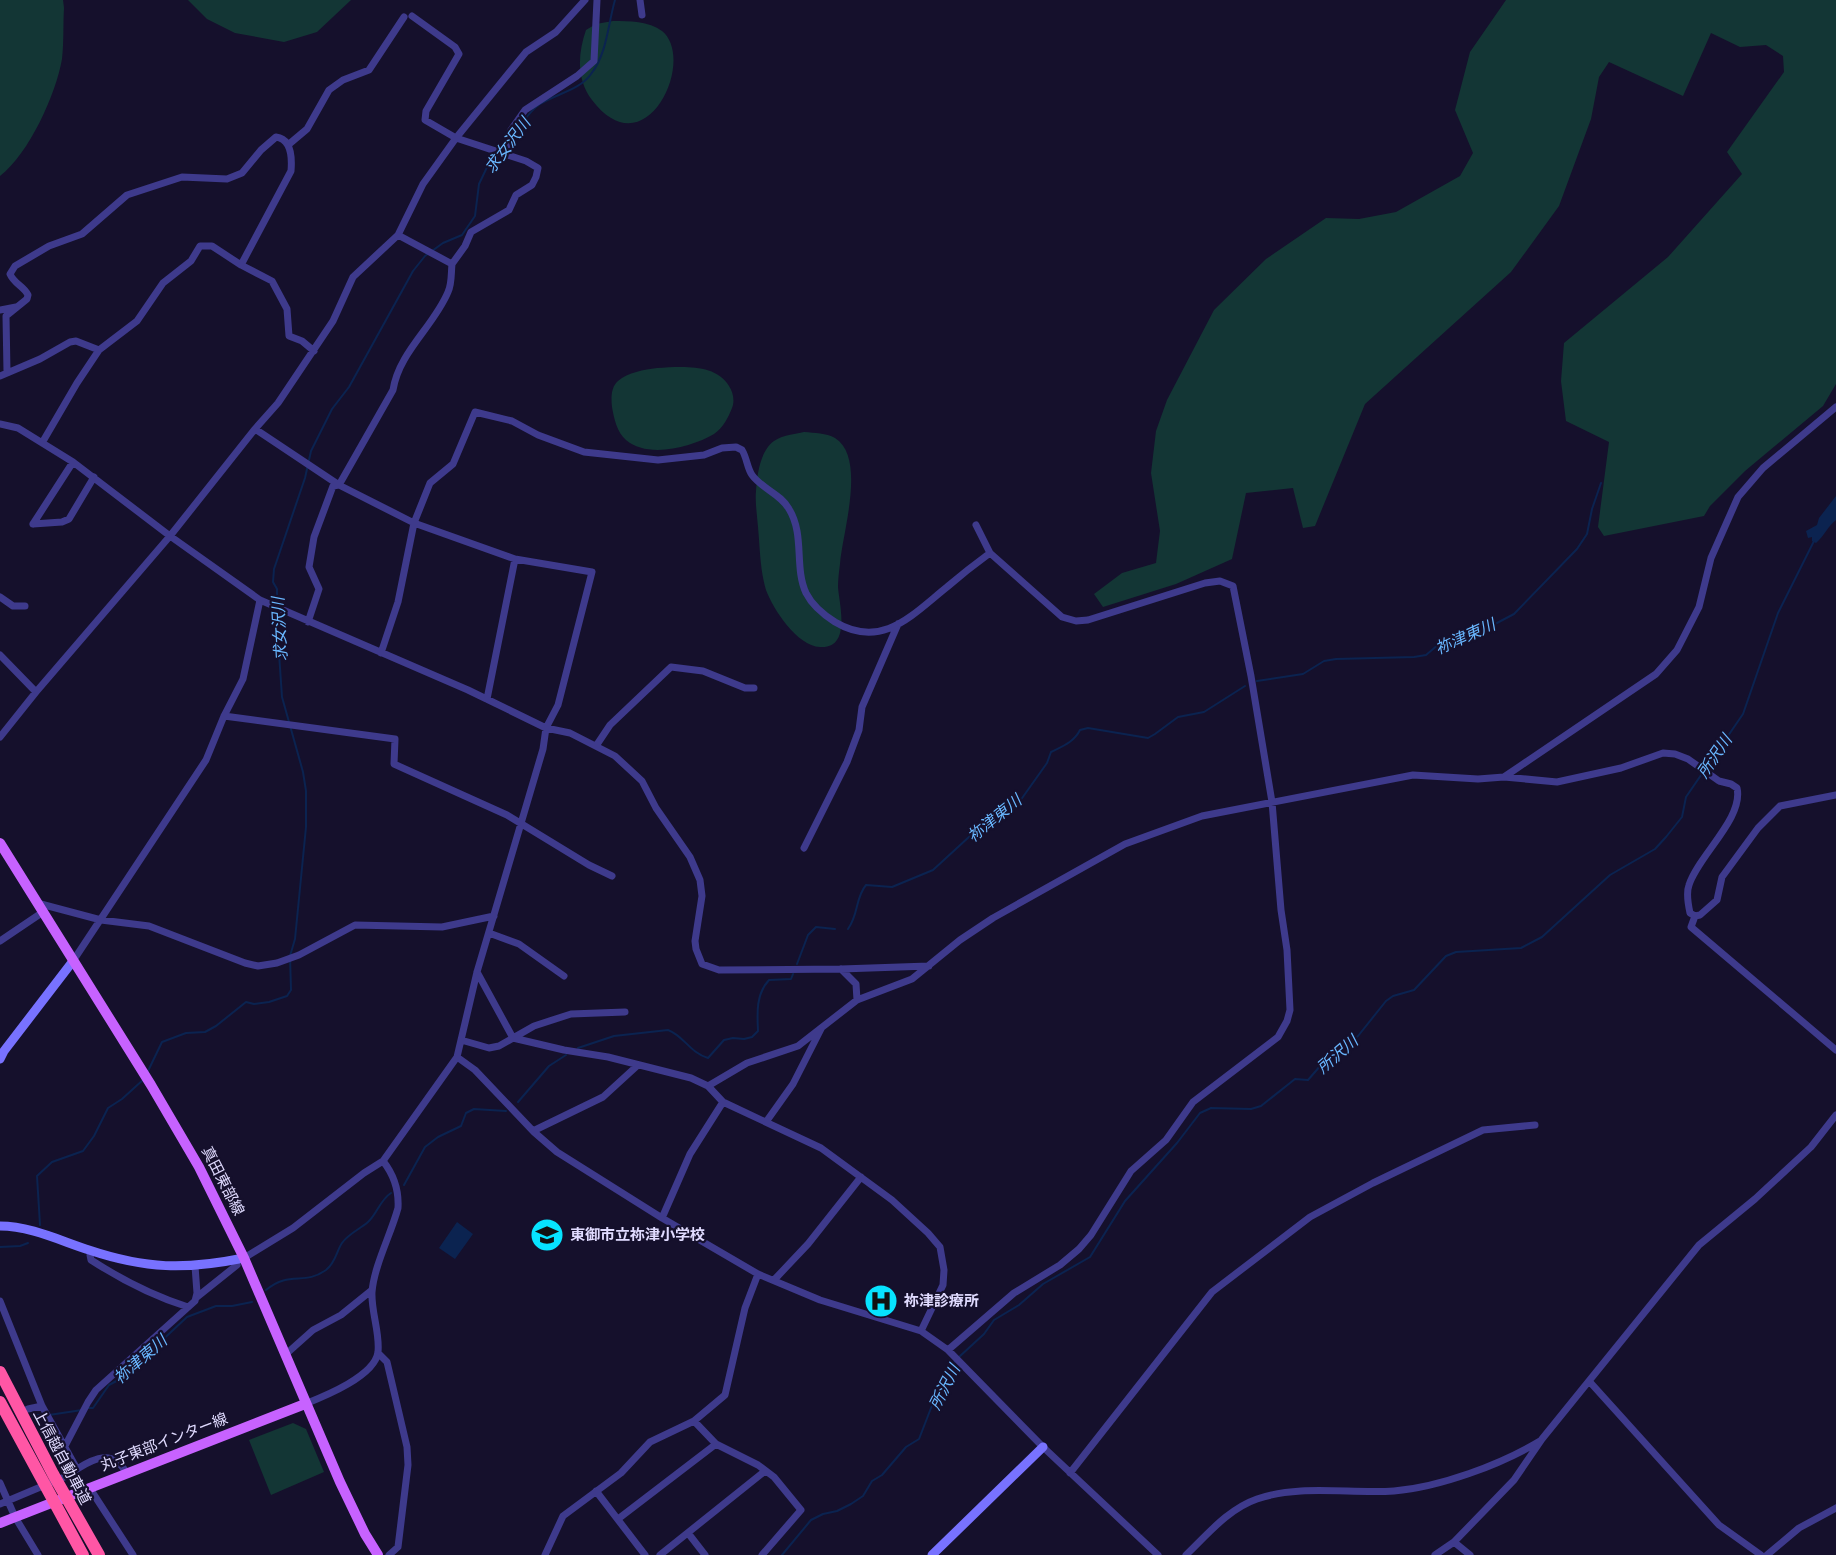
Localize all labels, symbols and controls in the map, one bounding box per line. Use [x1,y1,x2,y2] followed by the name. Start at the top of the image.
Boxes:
[478,111,537,178] water label: 求女沢川
[265,594,293,662] water label: 求女沢川
[1431,611,1501,660] water label: 祢津東川
[1691,728,1738,783] water label: 所沢川
[962,787,1028,847] water label: 祢津東川
[1311,1028,1364,1079] water label: 所沢川
[196,1142,251,1219] street label: 真田東部線
[529,1217,565,1253] school or university icon: 東御市立祢津小学校
[570,1223,705,1246] place label: 東御市立祢津小学校
[863,1283,899,1319] hospital icon: 祢津診療所
[903,1289,979,1312] place label: 祢津診療所
[108,1328,174,1389] water label: 祢津東川
[922,1358,966,1414] water label: 所沢川
[28,1405,97,1509] street label: 上信越自動車道
[97,1407,231,1476] street label: 丸子東部インター線

